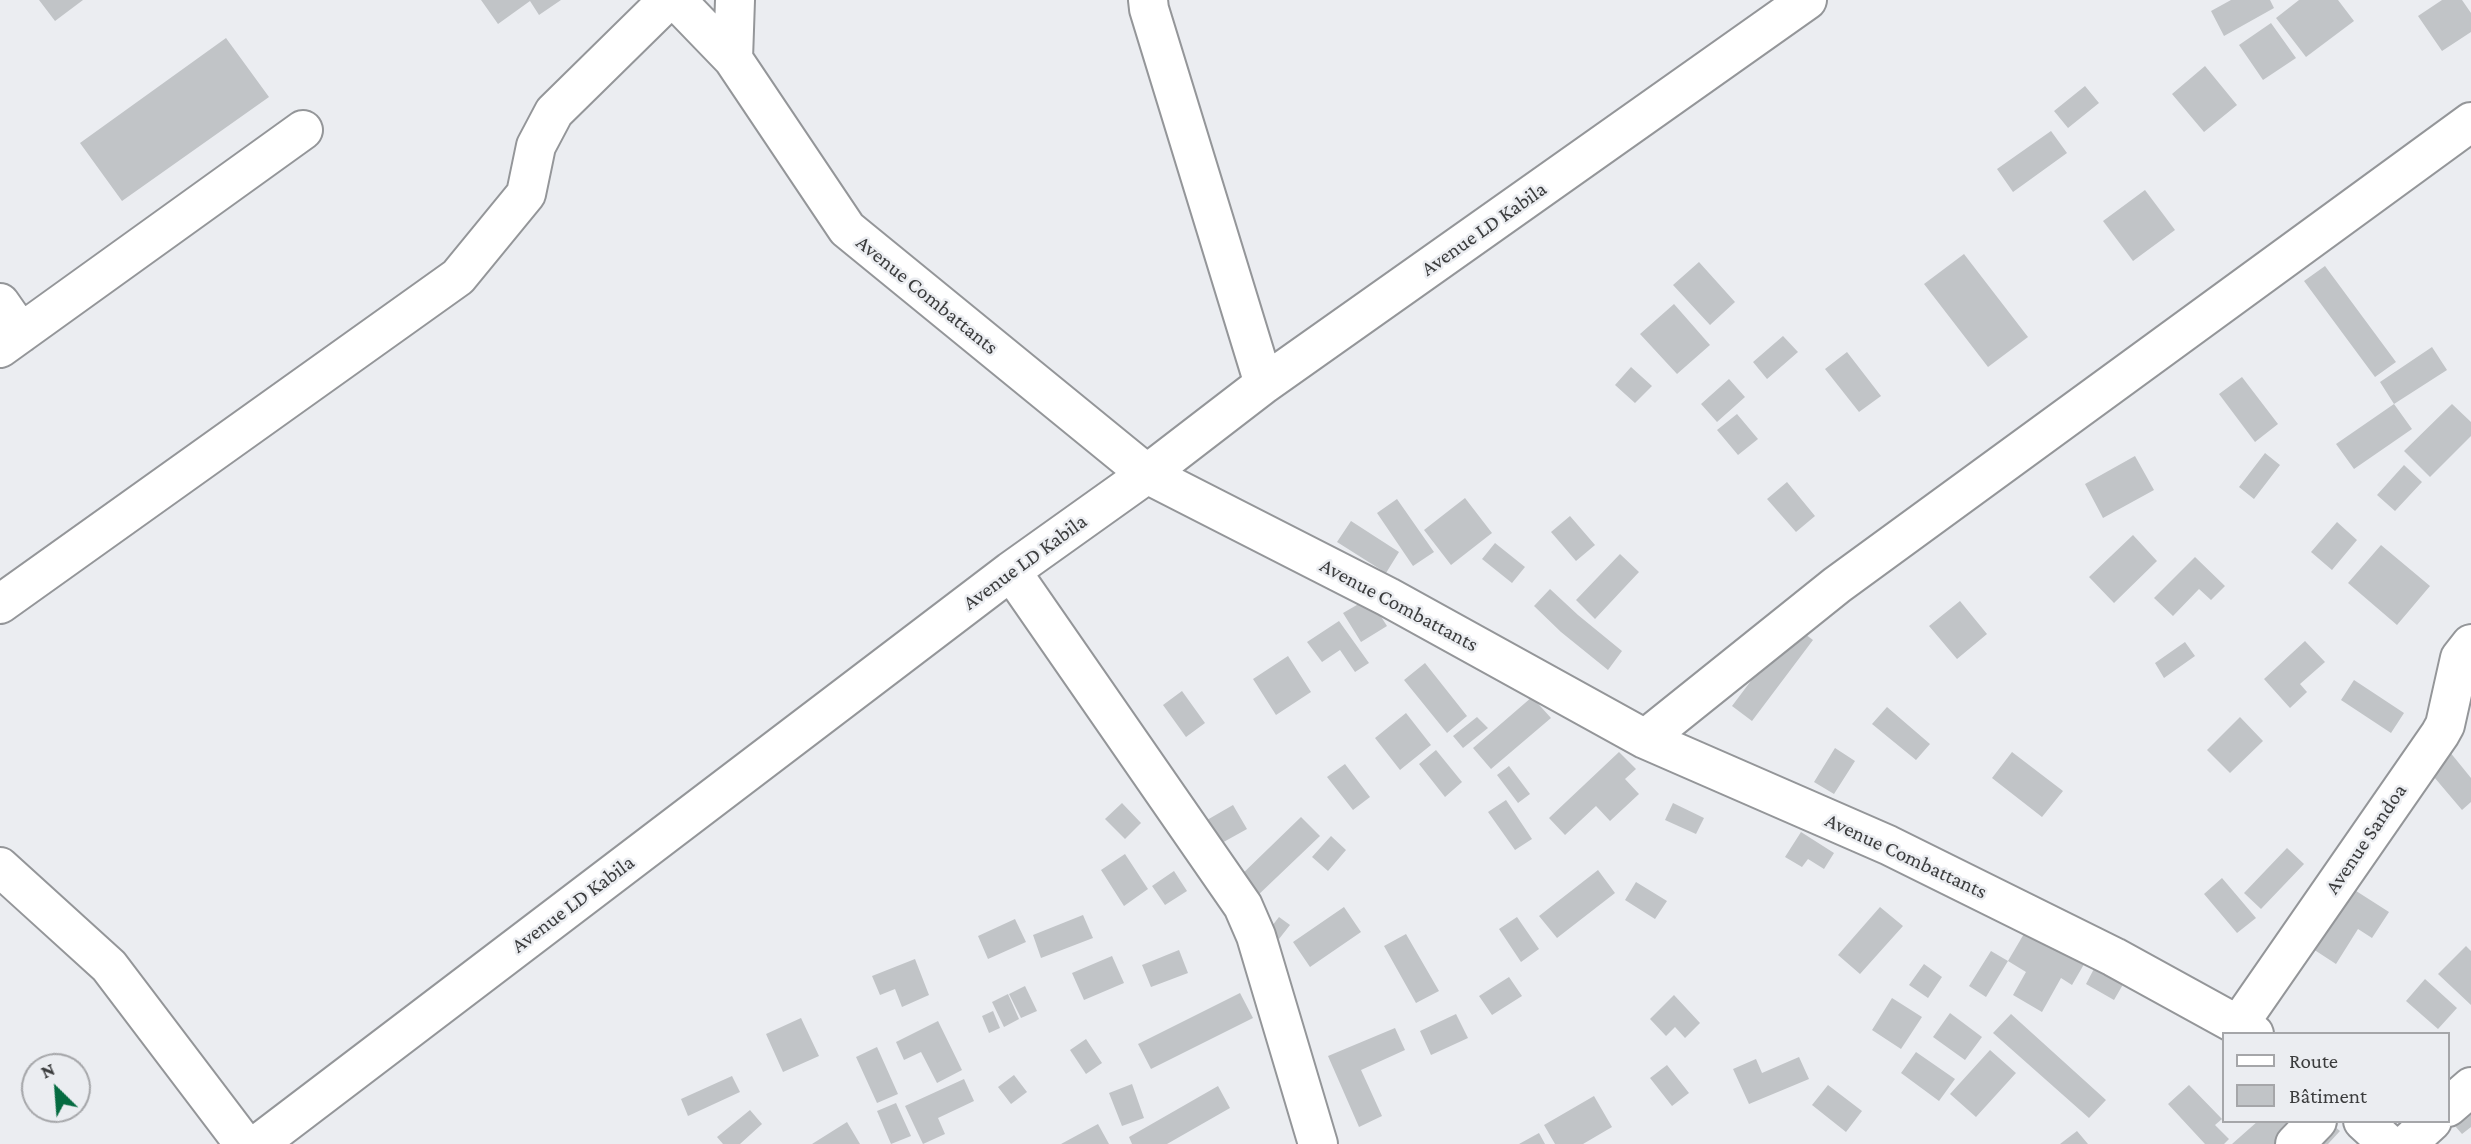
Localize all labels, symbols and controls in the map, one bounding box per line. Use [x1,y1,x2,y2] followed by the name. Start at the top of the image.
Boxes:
[1416,176,1552,282] street label: Avenue LD Kabila
[851,230,1003,360] street label: Avenue Combattants
[958,509,1092,615] street label: Avenue LD Kabila
[1316,553,1482,657] street label: Avenue Combattants
[2320,779,2412,899] street label: Avenue Sandoa
[1821,807,1991,905] street label: Avenue Combattants
[507,850,639,958] street label: Avenue LD Kabila
[2222,1032,2450,1123] legend
[2289,1049,2338,1073] text: Route
[21,1053,91,1123] north arrow
[37,1058,58,1083] text: N
[2289,1084,2367,1108] text: Bâtiment

